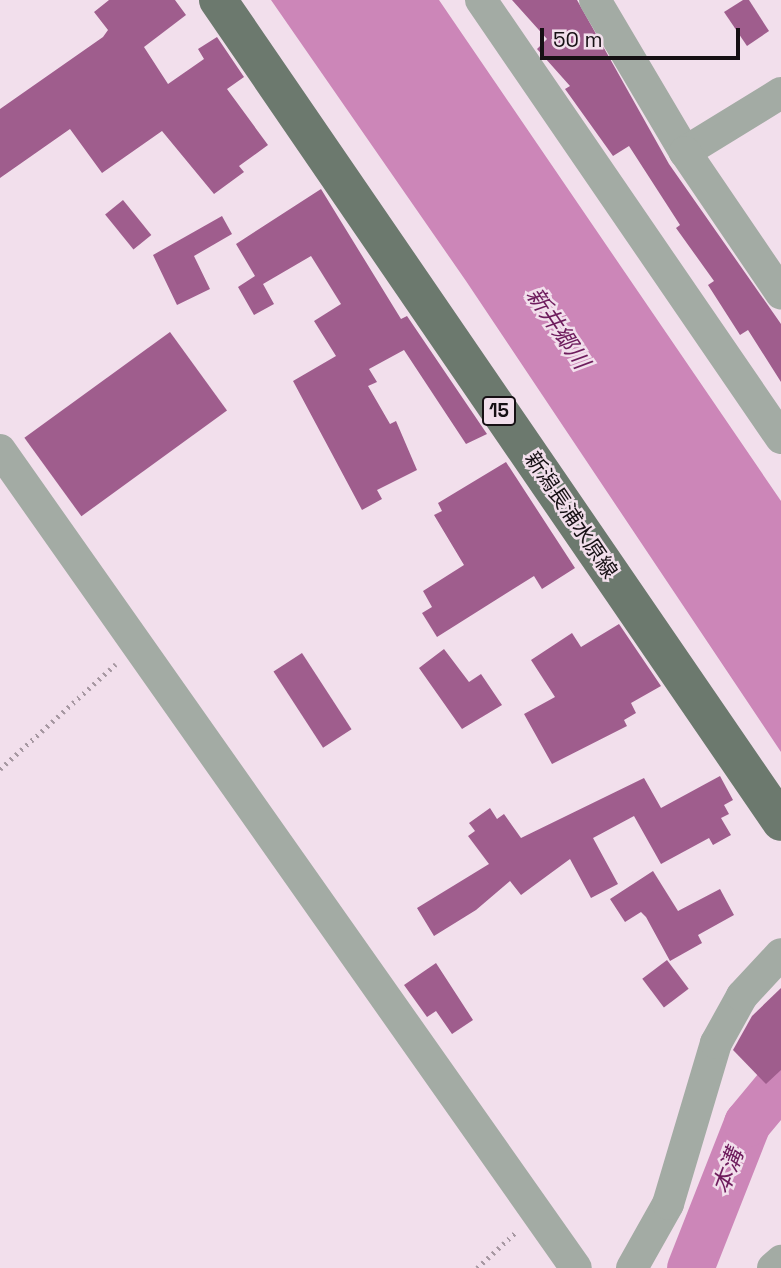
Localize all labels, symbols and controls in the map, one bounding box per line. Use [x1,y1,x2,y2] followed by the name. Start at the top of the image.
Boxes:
[543,14,742,58] scale bar
[553,26,603,53] text: 50 m
[521,282,595,374] water label: 新井郷川
[482,396,516,426] road number: 15
[519,447,623,583] street label: 新潟長浦水原線
[707,1145,749,1197] water label: 本溝

